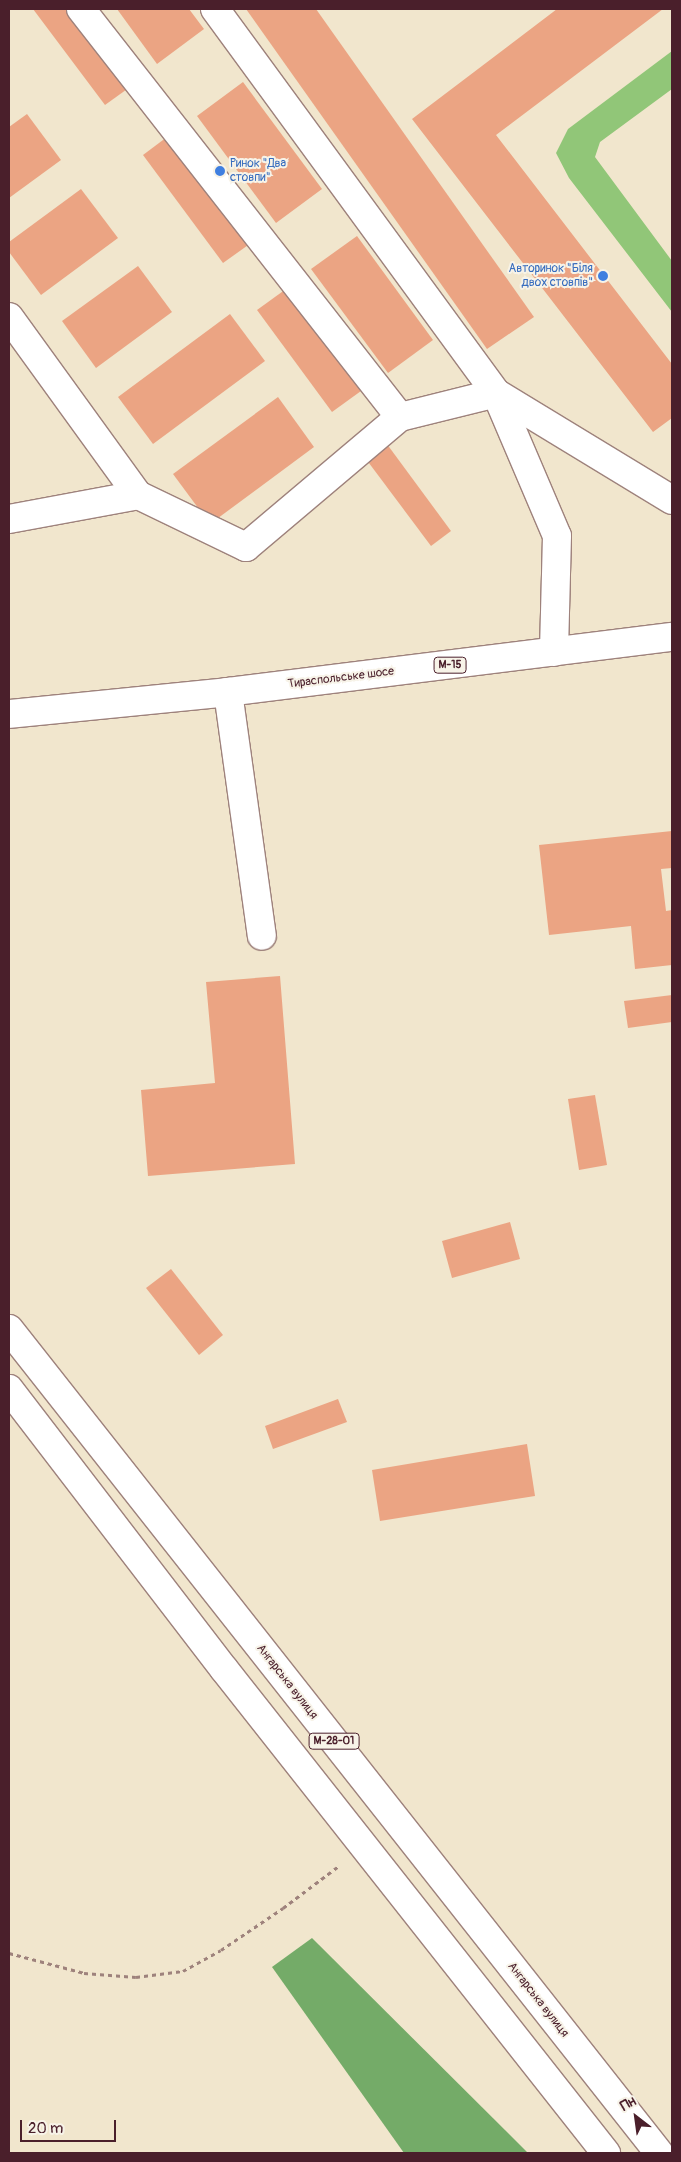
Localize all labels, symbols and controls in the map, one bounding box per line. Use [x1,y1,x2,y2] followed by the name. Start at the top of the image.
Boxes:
[230,157,286,185] place label: Ринок "Два стовпи"
[214,165,226,177] marker: Ринок "Два стовпи"
[508,262,593,290] place label: Авторинок "Біля двох стовпів"
[597,270,609,282] marker: Авторинок "Біля двох стовпів"
[432,656,468,674] road number: М-15
[287,664,395,692] street label: Тираспольське шосе
[253,1642,321,1722] street label: Ангарська вулиця
[308,1732,360,1750] road number: М-28-01
[504,1960,572,2040] street label: Ангарська вулиця
[611,2092,661,2142] north arrow
[617,2092,639,2115] text: Пн
[22,2110,119,2142] scale bar
[28,2119,63,2138] text: 20 m

